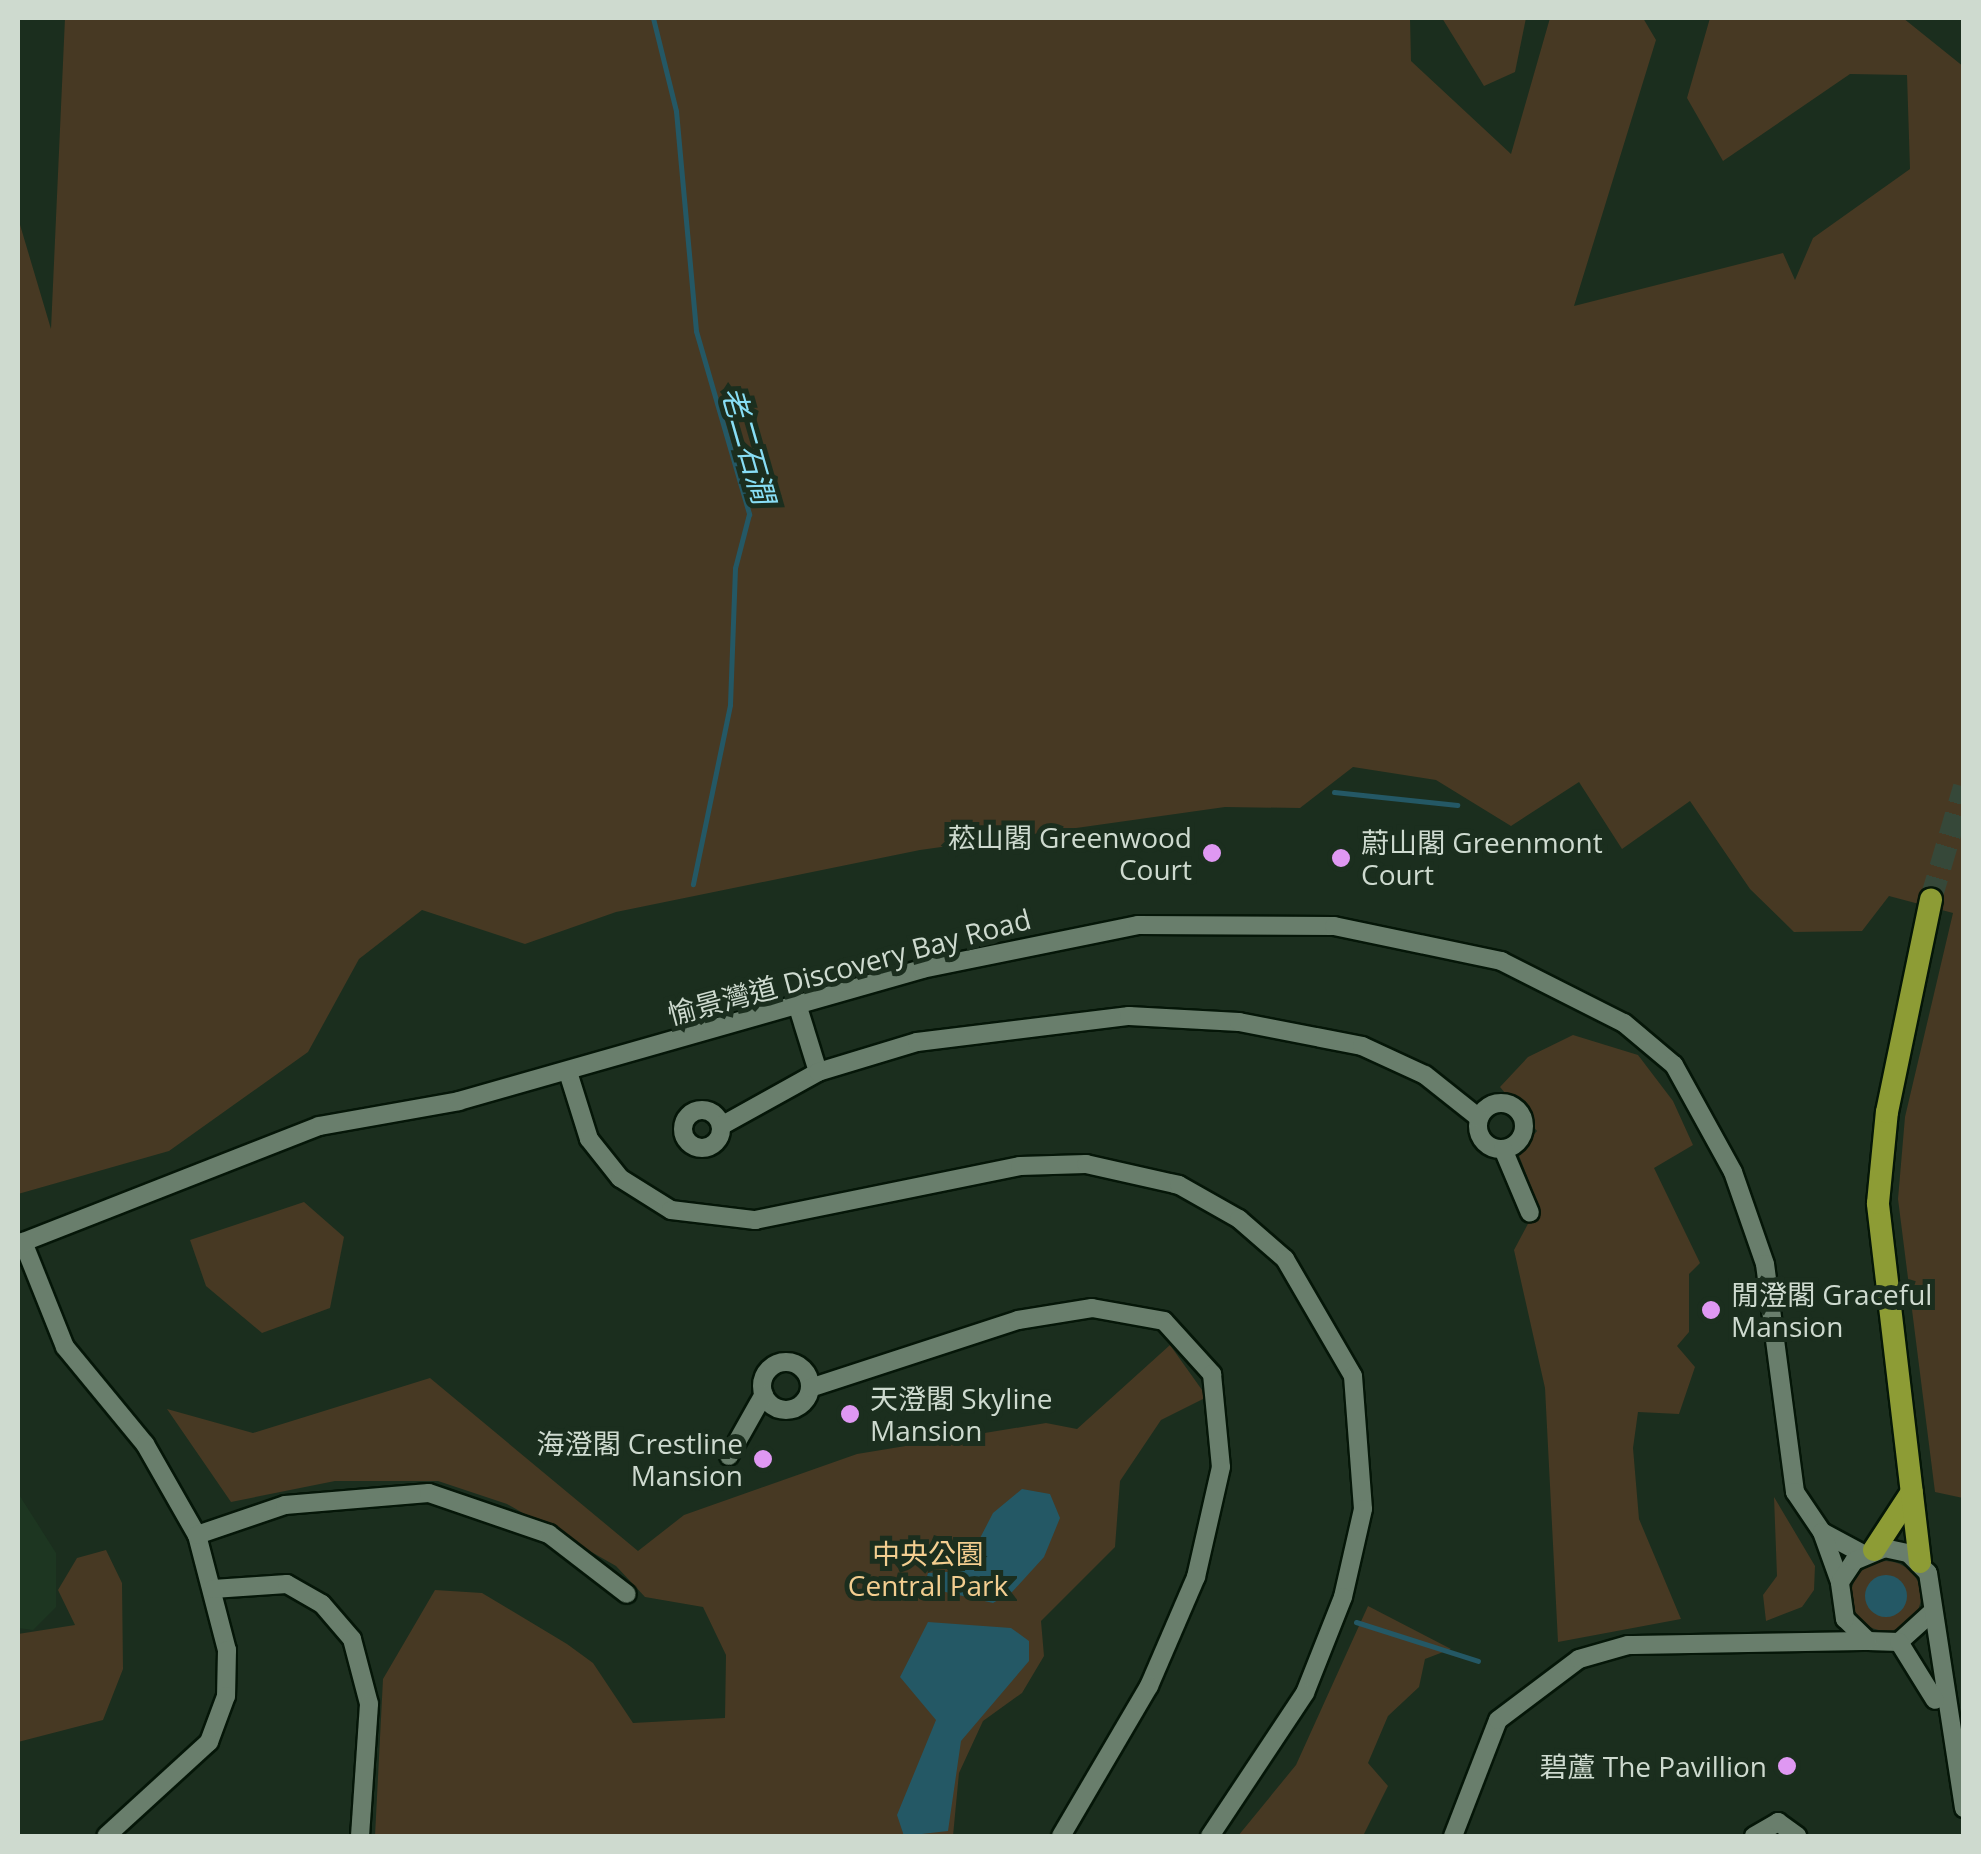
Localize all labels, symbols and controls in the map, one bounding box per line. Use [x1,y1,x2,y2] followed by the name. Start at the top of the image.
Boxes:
[714,382,782,508] water label: 老二石澗
[948,820,1192,886] place label: 菘山閣 Greenwood Court
[1361,825,1603,891] place label: 蔚山閣 Greenmont Court
[1201,842,1223,864] marker: 菘山閣 Greenwood Court
[1330,847,1352,869] marker: 蔚山閣 Greenmont Court
[664,901,1034,1031] street label: 愉景灣道 Discovery Bay Road
[1731,1277,1932,1343] place label: 閒澄閣 Graceful Mansion
[1700,1299,1722,1321] marker: 閒澄閣 Graceful Mansion
[870,1381,1052,1447] place label: 天澄閣 Skyline Mansion
[839,1403,861,1425] marker: 天澄閣 Skyline Mansion
[537,1426,743,1492] place label: 海澄閣 Crestline Mansion
[752,1448,774,1470] marker: 海澄閣 Crestline Mansion
[848,1536,1008,1602] park label: 中央公園 Central Park
[1539,1749,1767,1783] place label: 碧蘆 The Pavillion
[1776,1755,1798,1777] marker: 碧蘆 The Pavillion

